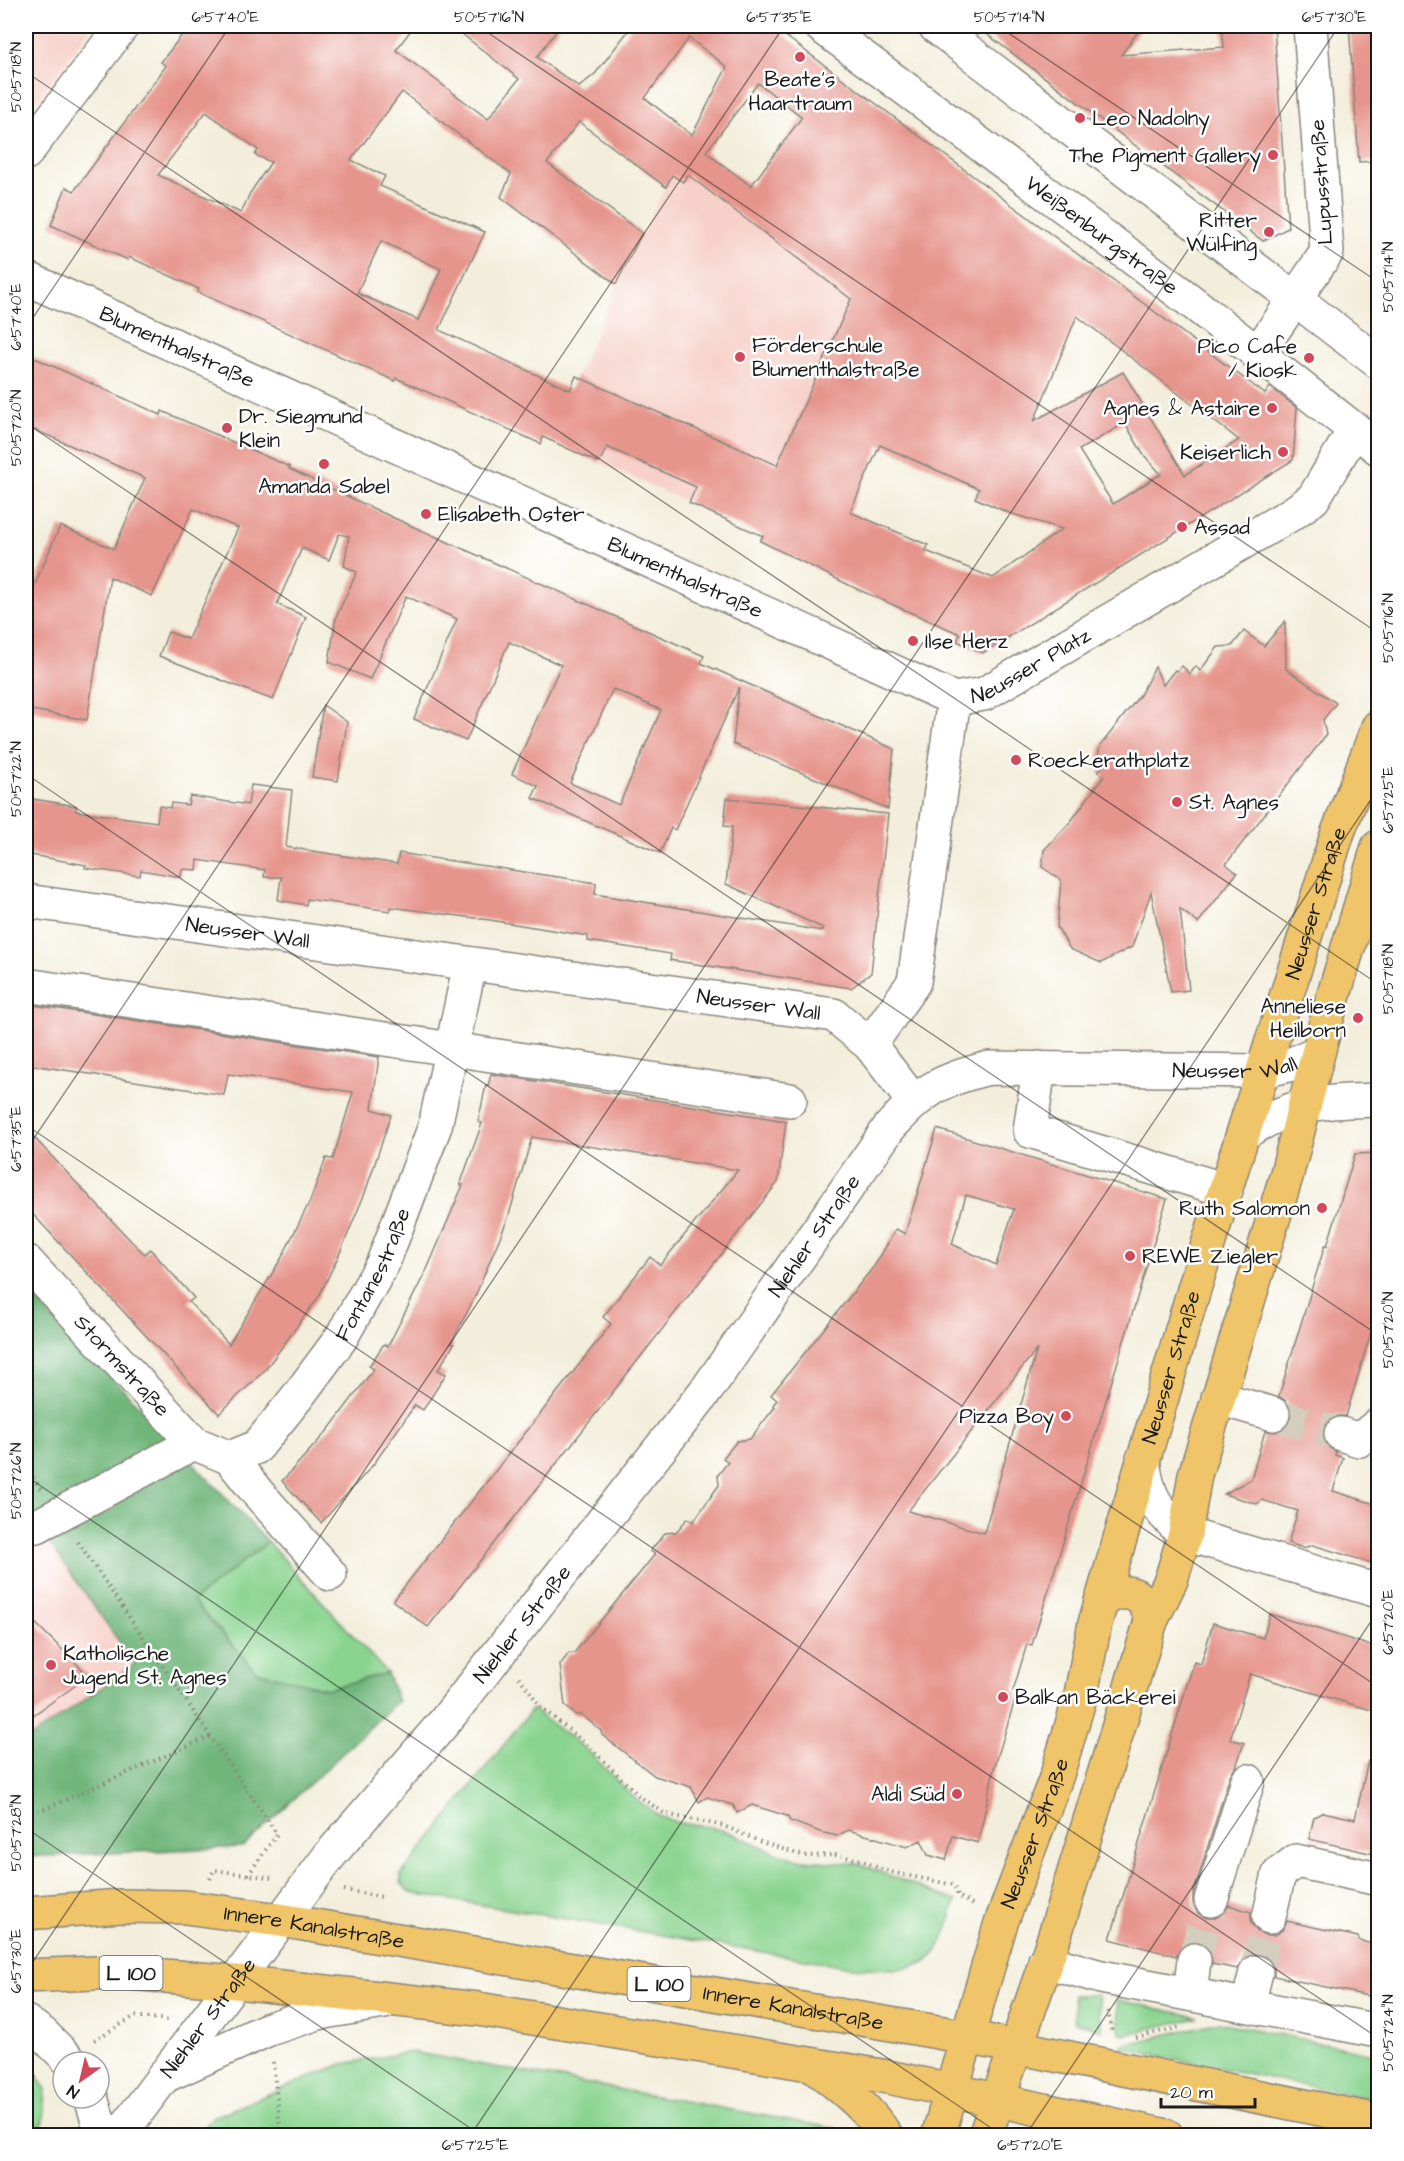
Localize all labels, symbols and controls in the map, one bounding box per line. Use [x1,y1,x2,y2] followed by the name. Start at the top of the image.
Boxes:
[191,7,259,28] text: 6°57'40"E
[454,7,524,28] text: 50°57'16"N
[746,7,812,28] text: 6°57'35"E
[974,7,1044,28] text: 50°57'14"N
[1302,7,1366,28] text: 6°57'30"E
[6,42,27,112] text: 50°57'18"N
[793,50,807,64] marker: Beate's Haartraum
[748,65,852,118] place label: Beate's Haartraum
[1092,104,1210,135] place label: Leo Nadolny
[1073,111,1087,125] marker: Leo Nadolny
[1303,118,1341,246] street label: Lupusstraße
[1069,141,1261,172] place label: The Pigment Gallery
[1266,148,1280,162] marker: The Pigment Gallery
[1019,169,1184,302] street label: Weißenburgstraße
[1186,206,1257,261] place label: Ritter Wülfing
[1262,225,1276,239] marker: Ritter Wülfing
[1378,242,1399,312] text: 50°57'14"N
[6,283,27,351] text: 6°57'40"E
[95,299,259,395] street label: Blumenthalstraße
[752,331,920,384] place label: Förderschule Blumenthalstraße
[1198,332,1297,385] place label: Pico Cafe / Kiosk
[733,350,747,364] marker: Förderschule Blumenthalstraße
[1302,351,1316,365] marker: Pico Cafe / Kiosk
[6,390,27,466] text: 50°57'20"N
[1103,394,1260,425] place label: Agnes & Astaire
[1265,401,1279,415] marker: Agnes & Astaire
[239,402,363,455] place label: Dr. Siegmund Klein
[220,421,234,435] marker: Dr. Siegmund Klein
[1180,438,1272,467] place label: Keiserlich
[1276,445,1290,459] marker: Keiserlich
[317,457,331,471] marker: Amanda Sabel
[258,472,390,501] place label: Amanda Sabel
[438,500,585,529] place label: Elisabeth Oster
[419,507,433,521] marker: Elisabeth Oster
[1194,513,1250,542] place label: Assad
[1175,520,1189,534] marker: Assad
[603,530,767,625] street label: Blumenthalstraße
[1378,593,1399,663] text: 50°57'16"N
[969,620,1096,711] street label: Neusser Platz
[925,627,1008,656] place label: Ilse Herz
[906,634,920,648] marker: Ilse Herz
[6,741,27,817] text: 50°57'22"N
[1028,746,1190,776] place label: Roeckerathplatz
[1009,753,1023,767] marker: Roeckerathplatz
[1378,767,1399,833] text: 6°57'25"E
[1189,788,1279,819] place label: St. Agnes
[1170,795,1184,809] marker: St. Agnes
[1278,823,1354,983] street label: Neusser Straße
[184,910,312,956] street label: Neusser Wall
[1378,944,1399,1014] text: 50°57'18"N
[695,982,822,1028] street label: Neusser Wall
[1260,992,1346,1045] place label: Anneliese Heilborn
[1351,1011,1365,1025] marker: Anneliese Heilborn
[1172,1050,1302,1087] street label: Neusser Wall
[6,1106,27,1172] text: 6°57'35"E
[762,1169,867,1303] street label: Niehler Straße
[1179,1194,1310,1223] place label: Ruth Salomon
[1315,1201,1329,1215] marker: Ruth Salomon
[328,1204,418,1347] street label: Fontanestraße
[1142,1242,1278,1273] place label: REWE Ziegler
[1123,1249,1137,1263] marker: REWE Ziegler
[1135,1287,1208,1447] street label: Neusser Straße
[1378,1292,1399,1368] text: 50°57'20"N
[67,1308,176,1423] street label: Stormstraße
[959,1402,1054,1433] place label: Pizza Boy
[1059,1409,1073,1423] marker: Pizza Boy
[6,1443,27,1519] text: 50°57'26"N
[467,1559,578,1689] street label: Niehler Straße
[1378,1589,1399,1655] text: 6°57'20"E
[63,1639,227,1694] place label: Katholische Jugend St. Agnes
[44,1658,58,1672] marker: Katholische Jugend St. Agnes
[1015,1683,1176,1712] place label: Balkan Bäckerei
[996,1690,1010,1704] marker: Balkan Bäckerei
[994,1755,1076,1913] street label: Neusser Straße
[871,1780,945,1809] place label: Aldi Süd
[950,1787,964,1801] marker: Aldi Süd
[6,1795,27,1871] text: 50°57'28"N
[222,1898,407,1956] street label: Innere Kanalstraße
[6,1929,27,1993] text: 6°57'30"E
[154,1952,263,2084] street label: Niehler Straße
[100,1956,162,1990] road number: L 100
[628,1967,690,2001] road number: L 100
[701,1978,886,2038] street label: Innere Kanalstraße
[1378,1994,1399,2072] text: 50°57'24"N
[51,2050,111,2110] north arrow
[1161,2071,1256,2109] scale bar
[63,2080,83,2104] text: N
[1170,2080,1213,2105] text: 20 m
[442,2135,508,2156] text: 6°57'25"E
[997,2135,1063,2156] text: 6°57'20"E

